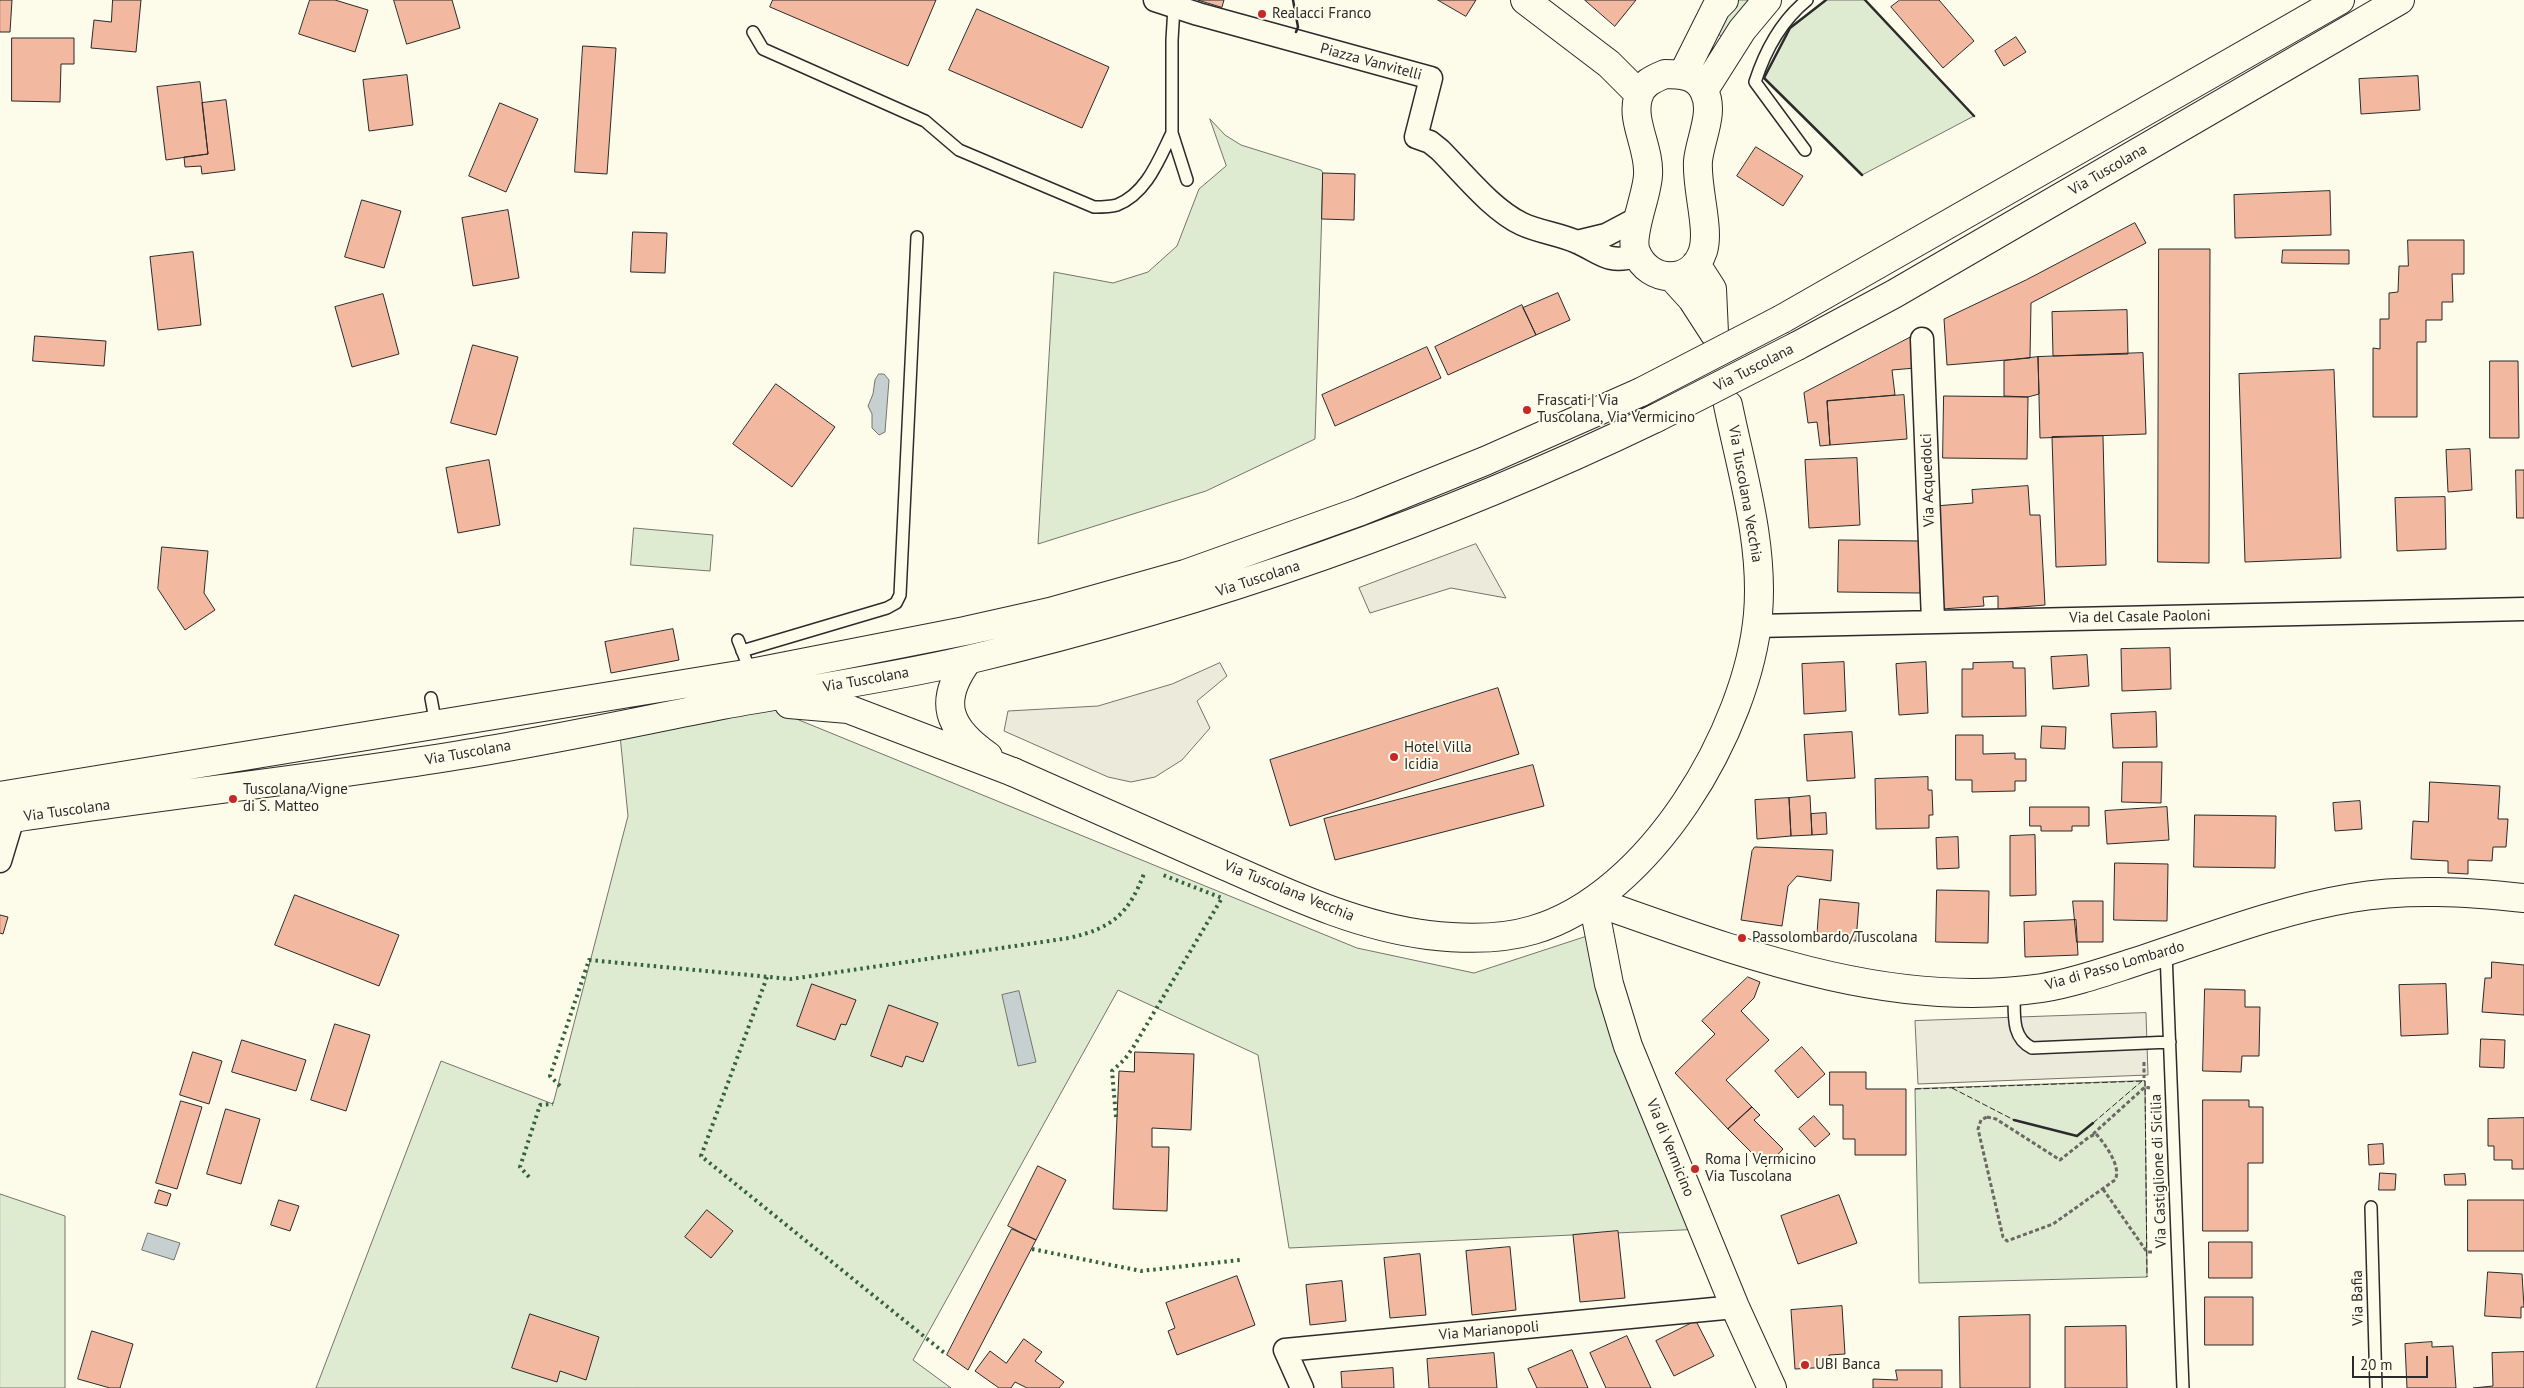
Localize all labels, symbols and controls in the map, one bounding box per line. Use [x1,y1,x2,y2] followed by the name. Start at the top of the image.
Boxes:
[1272,5,1371,23] place label: Realacci Franco
[1256,8,1268,20] marker: Realacci Franco
[1318,40,1424,84] street label: Piazza Vanvitelli
[2066,140,2150,200] street label: Via Tuscolana
[1711,340,1797,396] street label: Via Tuscolana
[1537,392,1695,427] place label: Frascati | Via Tuscolana, Via Vermicino
[1521,404,1533,416] marker: Frascati | Via Tuscolana, Via Vermicino
[1724,424,1766,564] street label: Via Tuscolana Vecchia
[1917,433,1939,527] street label: Via Acquedolci
[1214,557,1302,601] street label: Via Tuscolana
[2069,607,2211,627] street label: Via del Casale Paoloni
[822,664,910,696] street label: Via Tuscolana
[424,737,512,769] street label: Via Tuscolana
[1404,739,1472,774] place label: Hotel Villa Icidia
[1388,751,1400,763] marker: Hotel Villa Icidia
[243,781,348,816] place label: Tuscolana/Vigne di S. Matteo
[227,793,239,805] marker: Tuscolana/Vigne di S. Matteo
[23,796,111,826] street label: Via Tuscolana
[1221,857,1357,925] street label: Via Tuscolana Vecchia
[1752,929,1918,947] place label: Passolombardo/Tuscolana
[1736,932,1748,944] marker: Passolombardo/Tuscolana
[2043,938,2187,994] street label: Via di Passo Lombardo
[2147,1094,2171,1248] street label: Via Castiglione di Sicilia
[1642,1097,1698,1199] street label: Via di Vermicino
[1705,1151,1816,1186] place label: Roma | Vermicino Via Tuscolana
[1689,1163,1701,1175] marker: Roma | Vermicino Via Tuscolana
[2349,1270,2367,1326] street label: Via Bafia
[1438,1318,1540,1344] street label: Via Marianopoli
[2354,1346,2430,1378] scale bar
[2360,1355,2393,1374] text: 20 m
[1815,1356,1881,1374] place label: UBI Banca
[1799,1359,1811,1371] marker: UBI Banca

